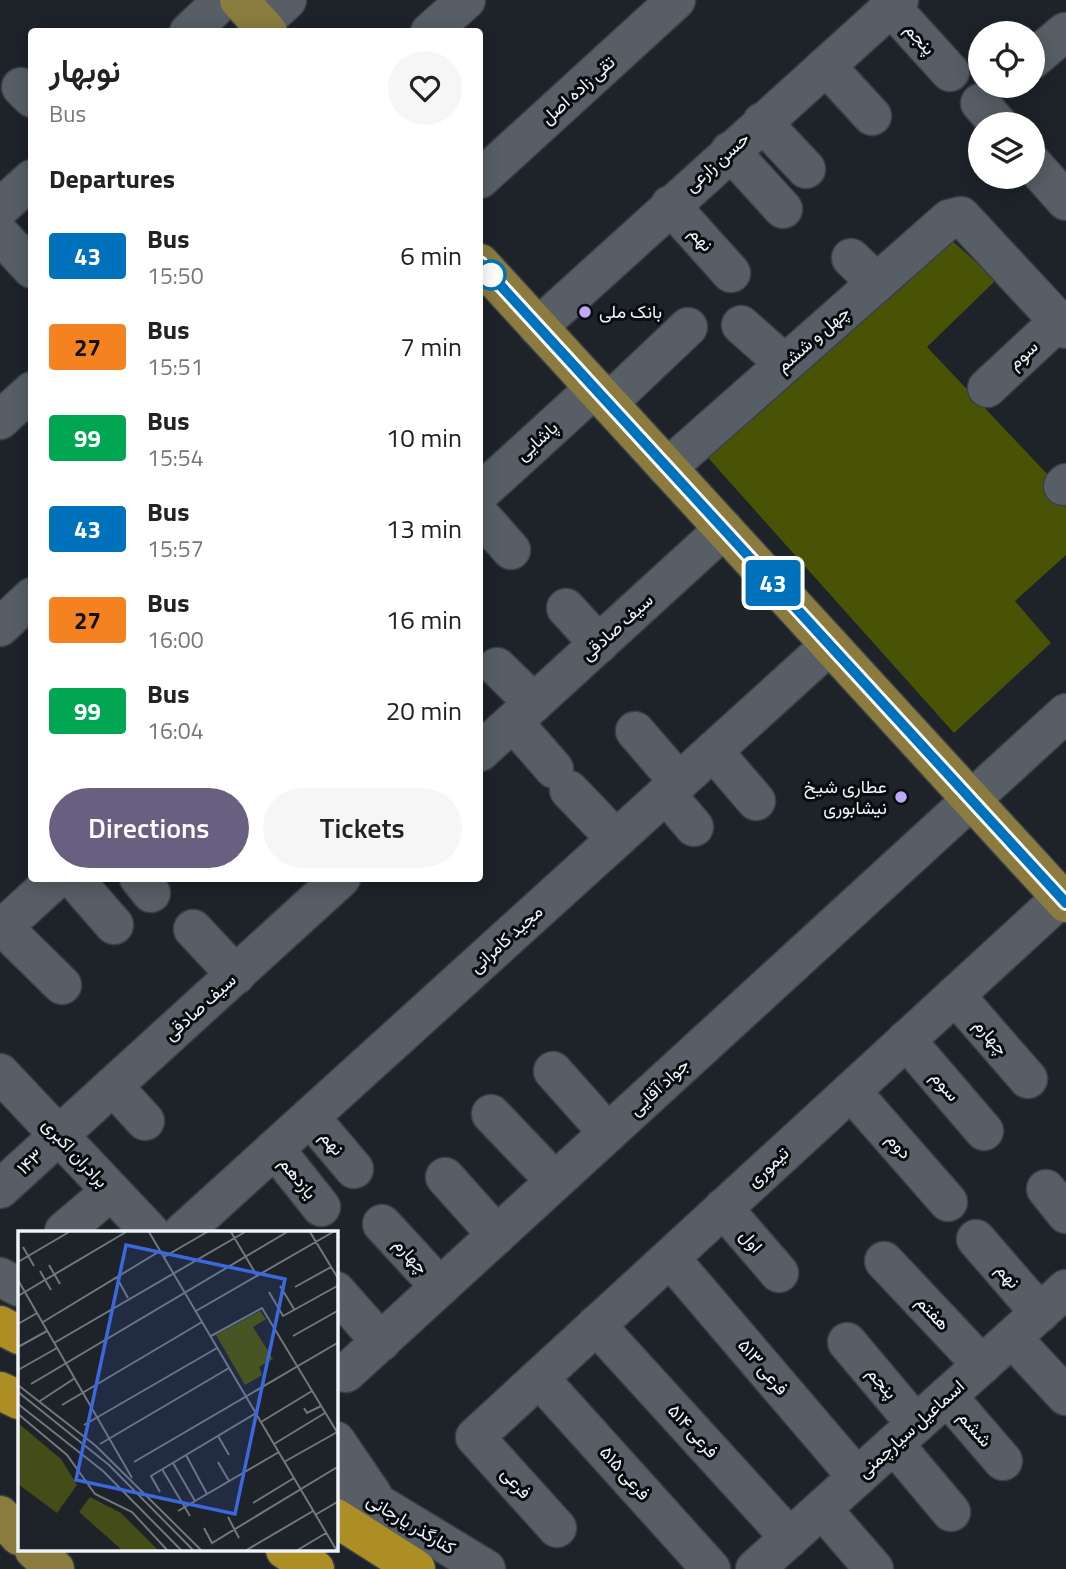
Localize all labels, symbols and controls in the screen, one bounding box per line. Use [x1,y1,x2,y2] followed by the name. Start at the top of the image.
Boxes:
[899,16,942,61] street label: پنجم
[968,21,1045,189] map controls
[968,21,1045,98] button: locate
[49,45,121,95] text: نوبهار
[534,49,621,130] street label: تقی زاده اصل
[388,51,462,125] button: heart
[49,96,86,131] text: Bus
[968,112,1045,189] button: layers
[678,125,755,198] street label: حسن زارعی
[49,159,175,198] text: Departures
[147,219,189,258] text: Bus
[683,220,720,257] street label: نهم
[400,236,462,275] text: 6 min
[74,238,101,274] text: 43
[147,258,204,293] text: 15:50
[476,260,506,290] unlabelled marker
[599,298,662,325] place label: بانک ملی
[770,299,855,378] street label: چهل و ششم
[577,304,593,320] marker: بانک ملی
[147,310,189,349] text: Bus
[400,327,462,366] text: 7 min
[74,329,101,365] text: 27
[1001,334,1044,376] street label: سوم
[147,349,204,384] text: 15:51
[147,401,189,440] text: Bus
[509,414,564,467] street label: پاشایی
[386,418,462,457] text: 10 min
[74,420,101,456] text: 99
[147,440,204,475] text: 15:54
[147,492,189,531] text: Bus
[386,509,462,548] text: 13 min
[74,511,101,547] text: 43
[147,531,204,566] text: 15:57
[742,560,804,606] line badge: 43
[760,565,786,601] text: 43
[147,583,189,622] text: Bus
[574,587,659,667] street label: سیف صادقی
[386,600,462,639] text: 16 min
[74,602,101,638] text: 27
[147,622,204,657] text: 16:00
[147,674,189,713] text: Bus
[386,691,462,730] text: 20 min
[74,693,101,729] text: 99
[147,713,204,748] text: 16:04
[804,773,887,821] place label: عطاری شیخ نیشابوری
[49,788,249,868] button: Directions
[263,788,462,868] button: Tickets
[893,789,909,805] marker: عطاری شیخ نیشابوری
[463,898,548,979] street label: مجید کامرانی
[157,967,242,1047] street label: سیف صادقی
[968,1012,1015,1061] street label: چهارم
[622,1051,695,1122] street label: جواد آقایی
[924,1064,966,1107] street label: سوم
[36,1112,115,1194] street label: برادران اکبری
[314,1124,351,1161] street label: نهم
[880,1127,919,1165] street label: دوم
[740,1140,795,1193] street label: تیموری
[10,1142,49,1181] street label: ۱۴۳
[273,1151,324,1205] street label: یازدهم
[733,1223,769,1258] street label: اول
[18,1231,338,1552] inset map
[388,1231,435,1280] street label: چهارم
[990,1257,1027,1294] street label: نهم
[910,1289,957,1336] street label: هفتم
[732,1333,795,1401] street label: فرعی ۵۱۳
[861,1360,904,1405] street label: پنجم
[851,1373,970,1484] street label: اسماعیل سیارچمنی
[662,1398,725,1464] street label: فرعی ۵۱۴
[952,1404,999,1453] street label: ششم
[594,1439,657,1506] street label: فرعی ۵۱۵
[495,1461,538,1505] street label: فرعی
[362,1486,461,1561] street label: کنارگذر یارجانی

